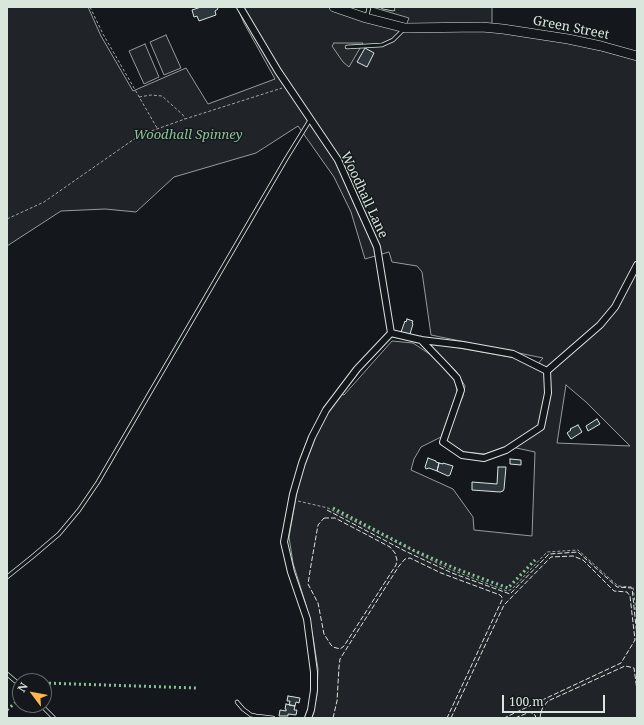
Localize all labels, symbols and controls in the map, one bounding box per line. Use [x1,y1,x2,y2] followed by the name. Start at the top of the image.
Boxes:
[532,13,610,43] street label: Green Street
[133,127,243,143] park label: Woodhall Spinney
[337,149,391,241] street label: Woodhall Lane
[12,673,52,713] north arrow
[14,679,31,695] text: N
[504,687,607,713] scale bar
[509,693,544,710] text: 100 m

